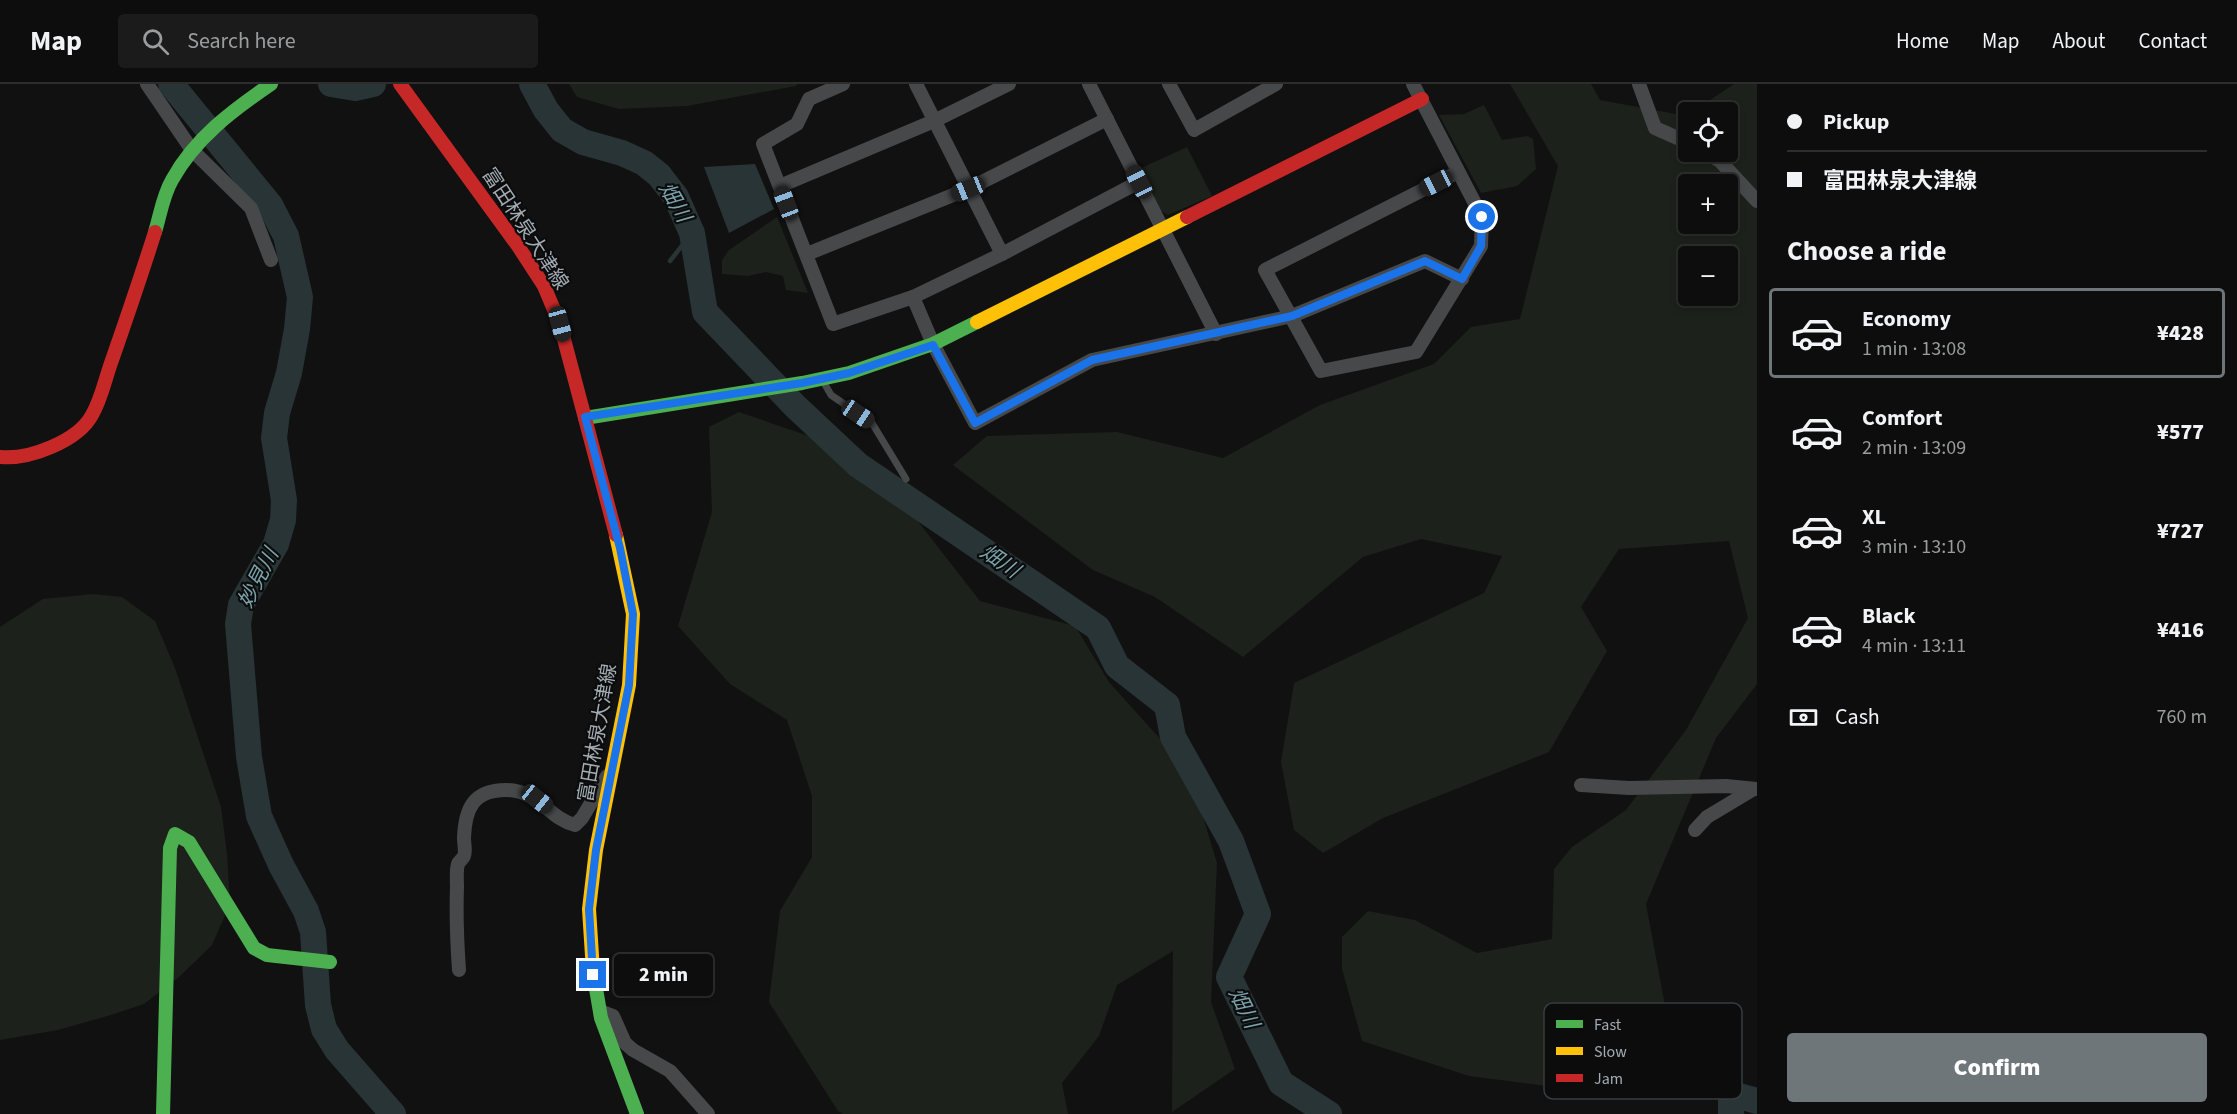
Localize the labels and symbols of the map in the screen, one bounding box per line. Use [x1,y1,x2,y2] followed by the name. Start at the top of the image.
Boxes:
[1123,162,1155,202] car
[475,163,575,295] street label: 富田林泉大津線
[1416,167,1456,199] car
[948,174,988,204] car
[652,176,699,229] water label: 畑川
[771,183,801,223] car
[1468,203,1495,230] route start
[547,304,573,344] car
[838,396,878,432] car
[974,537,1027,586] water label: 畑川
[230,541,287,613] water label: 妙見川
[572,662,624,804] street label: 富田林泉大津線
[517,781,557,817] car
[614,954,713,996] callout: 2 min
[579,961,606,988] route end
[1221,983,1268,1035] water label: 畑川
[1544,1003,1742,1099] legend
[1594,1014,1622,1036] text: Fast
[1594,1041,1627,1063] text: Slow
[1594,1068,1623,1090] text: Jam

